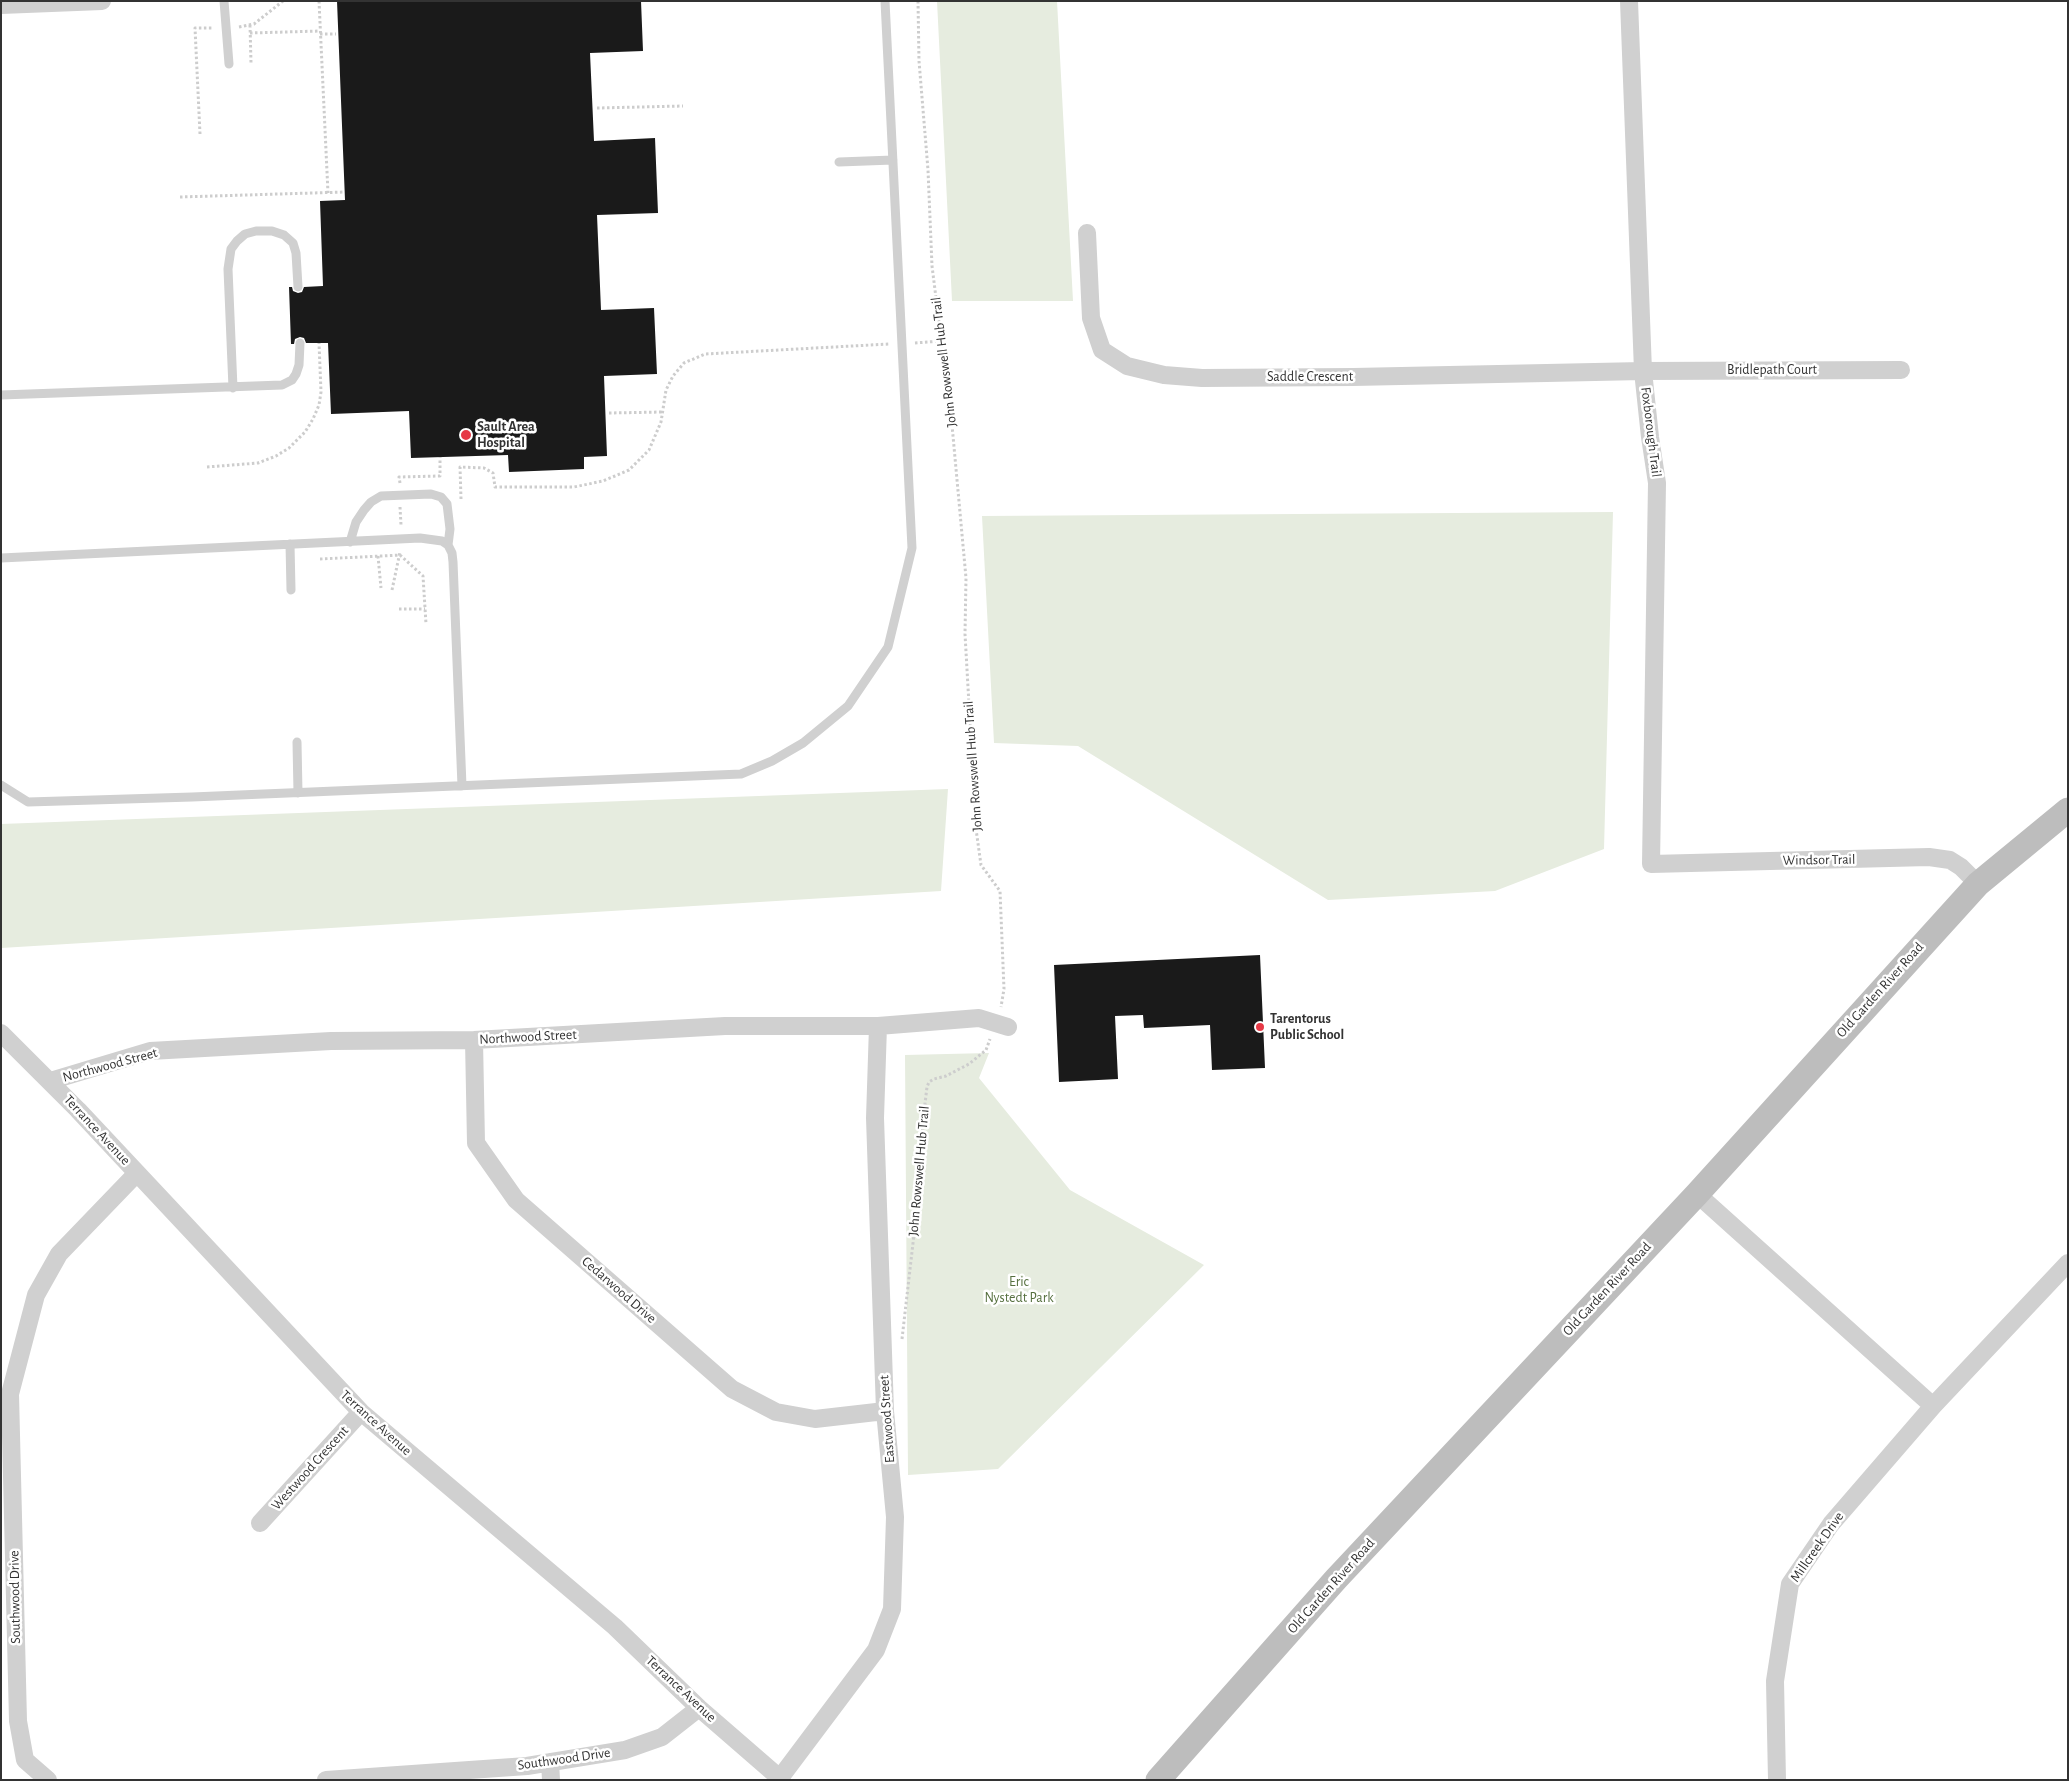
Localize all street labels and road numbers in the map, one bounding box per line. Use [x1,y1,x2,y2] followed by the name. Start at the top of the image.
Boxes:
[928,296,960,428] street label: John Rowswell Hub Trail
[1727,362,1817,378] street label: Bridlepath Court
[1267,369,1353,385] street label: Saddle Crescent
[1637,386,1665,478] street label: Foxborough Trail
[960,700,986,832] street label: John Rowswell Hub Trail
[1782,851,1856,869] street label: Windsor Trail
[1833,939,1927,1041] street label: Old Garden River Road
[479,1026,577,1048] street label: Northwood Street
[61,1044,159,1086] street label: Northwood Street
[60,1091,134,1169] street label: Terrance Avenue
[905,1105,933,1237] street label: John Rowswell Hub Trail
[1559,1239,1655,1339] street label: Old Garden River Road
[578,1253,660,1327] street label: Cedarwood Drive
[876,1374,898,1464] street label: Eastwood Street
[337,1387,415,1459] street label: Terrance Avenue
[268,1423,352,1513] street label: Westwood Crescent
[1787,1509,1847,1585] street label: Millcreek Drive
[1284,1535,1378,1637] street label: Old Garden River Road
[6,1550,24,1644] street label: Southwood Drive
[642,1652,720,1726] street label: Terrance Avenue
[517,1744,611,1774] street label: Southwood Drive

